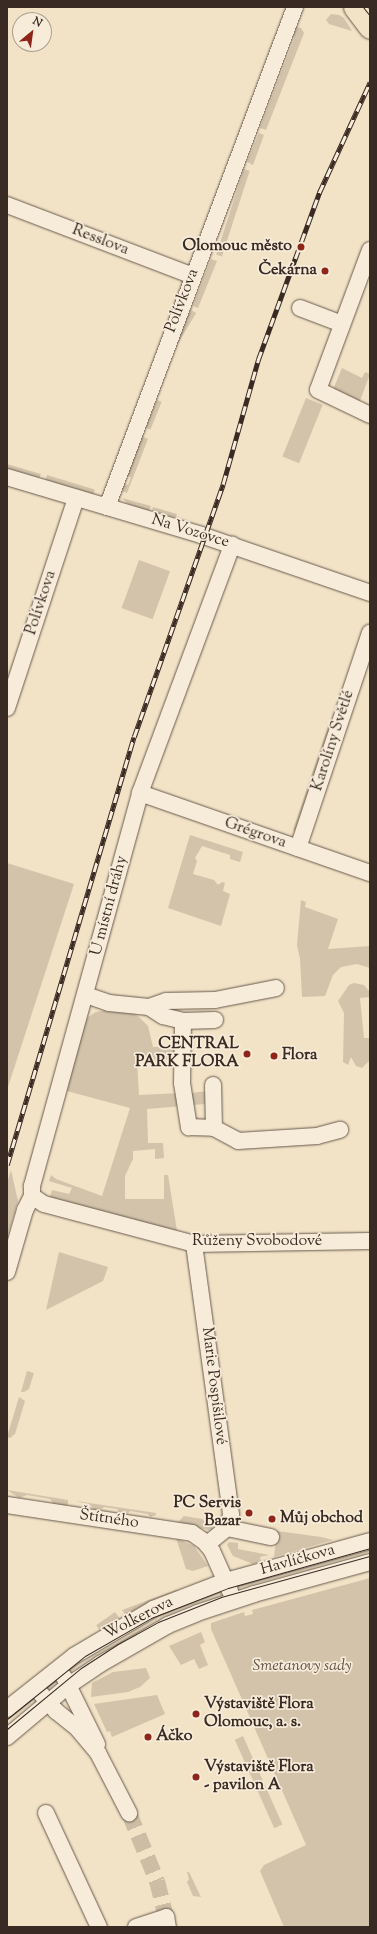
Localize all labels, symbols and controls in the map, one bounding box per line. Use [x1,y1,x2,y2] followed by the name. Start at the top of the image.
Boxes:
[12,12,52,52] north arrow
[30,13,45,32] text: N
[69,221,131,261] street label: Resslova
[183,237,292,257] place label: Olomouc město
[295,241,307,253] marker: Olomouc město
[258,261,317,281] place label: Čekárna
[162,266,204,336] street label: Polívkova
[320,266,330,276] marker: Čekárna
[149,511,231,553] street label: Na Vozovce
[23,568,61,638] street label: Polívkova
[309,688,359,794] street label: Karolíny Světlé
[221,814,289,854] street label: Grégrova
[87,854,133,958] street label: U místní dráhy
[135,1035,239,1073] place label: CENTRAL PARK FLORA
[282,1046,317,1066] place label: Flora
[242,1049,252,1059] marker: CENTRAL PARK FLORA
[269,1051,279,1061] marker: Flora
[192,1232,322,1252] street label: Růženy Svobodové
[196,1326,230,1446] street label: Marie Pospíšilové
[173,1494,241,1532] place label: PC Servis Bazar
[78,1506,140,1534] street label: Štítného
[244,1508,254,1518] marker: PC Servis Bazar
[280,1509,363,1529] place label: Můj obchod
[267,1514,277,1524] marker: Můj obchod
[259,1541,337,1581] street label: Havlíčkova
[101,1593,177,1645] street label: Wolkerova
[253,1657,351,1677] park label: Smetanovy sady
[204,1695,314,1733] place label: Výstaviště Flora Olomouc, a. s.
[191,1709,201,1719] marker: Výstaviště Flora Olomouc, a. s.
[156,1727,193,1747] place label: Áčko
[143,1732,153,1742] marker: Áčko
[204,1758,314,1796] place label: Výstaviště Flora - pavilon A
[191,1772,201,1782] marker: Výstaviště Flora - pavilon A

